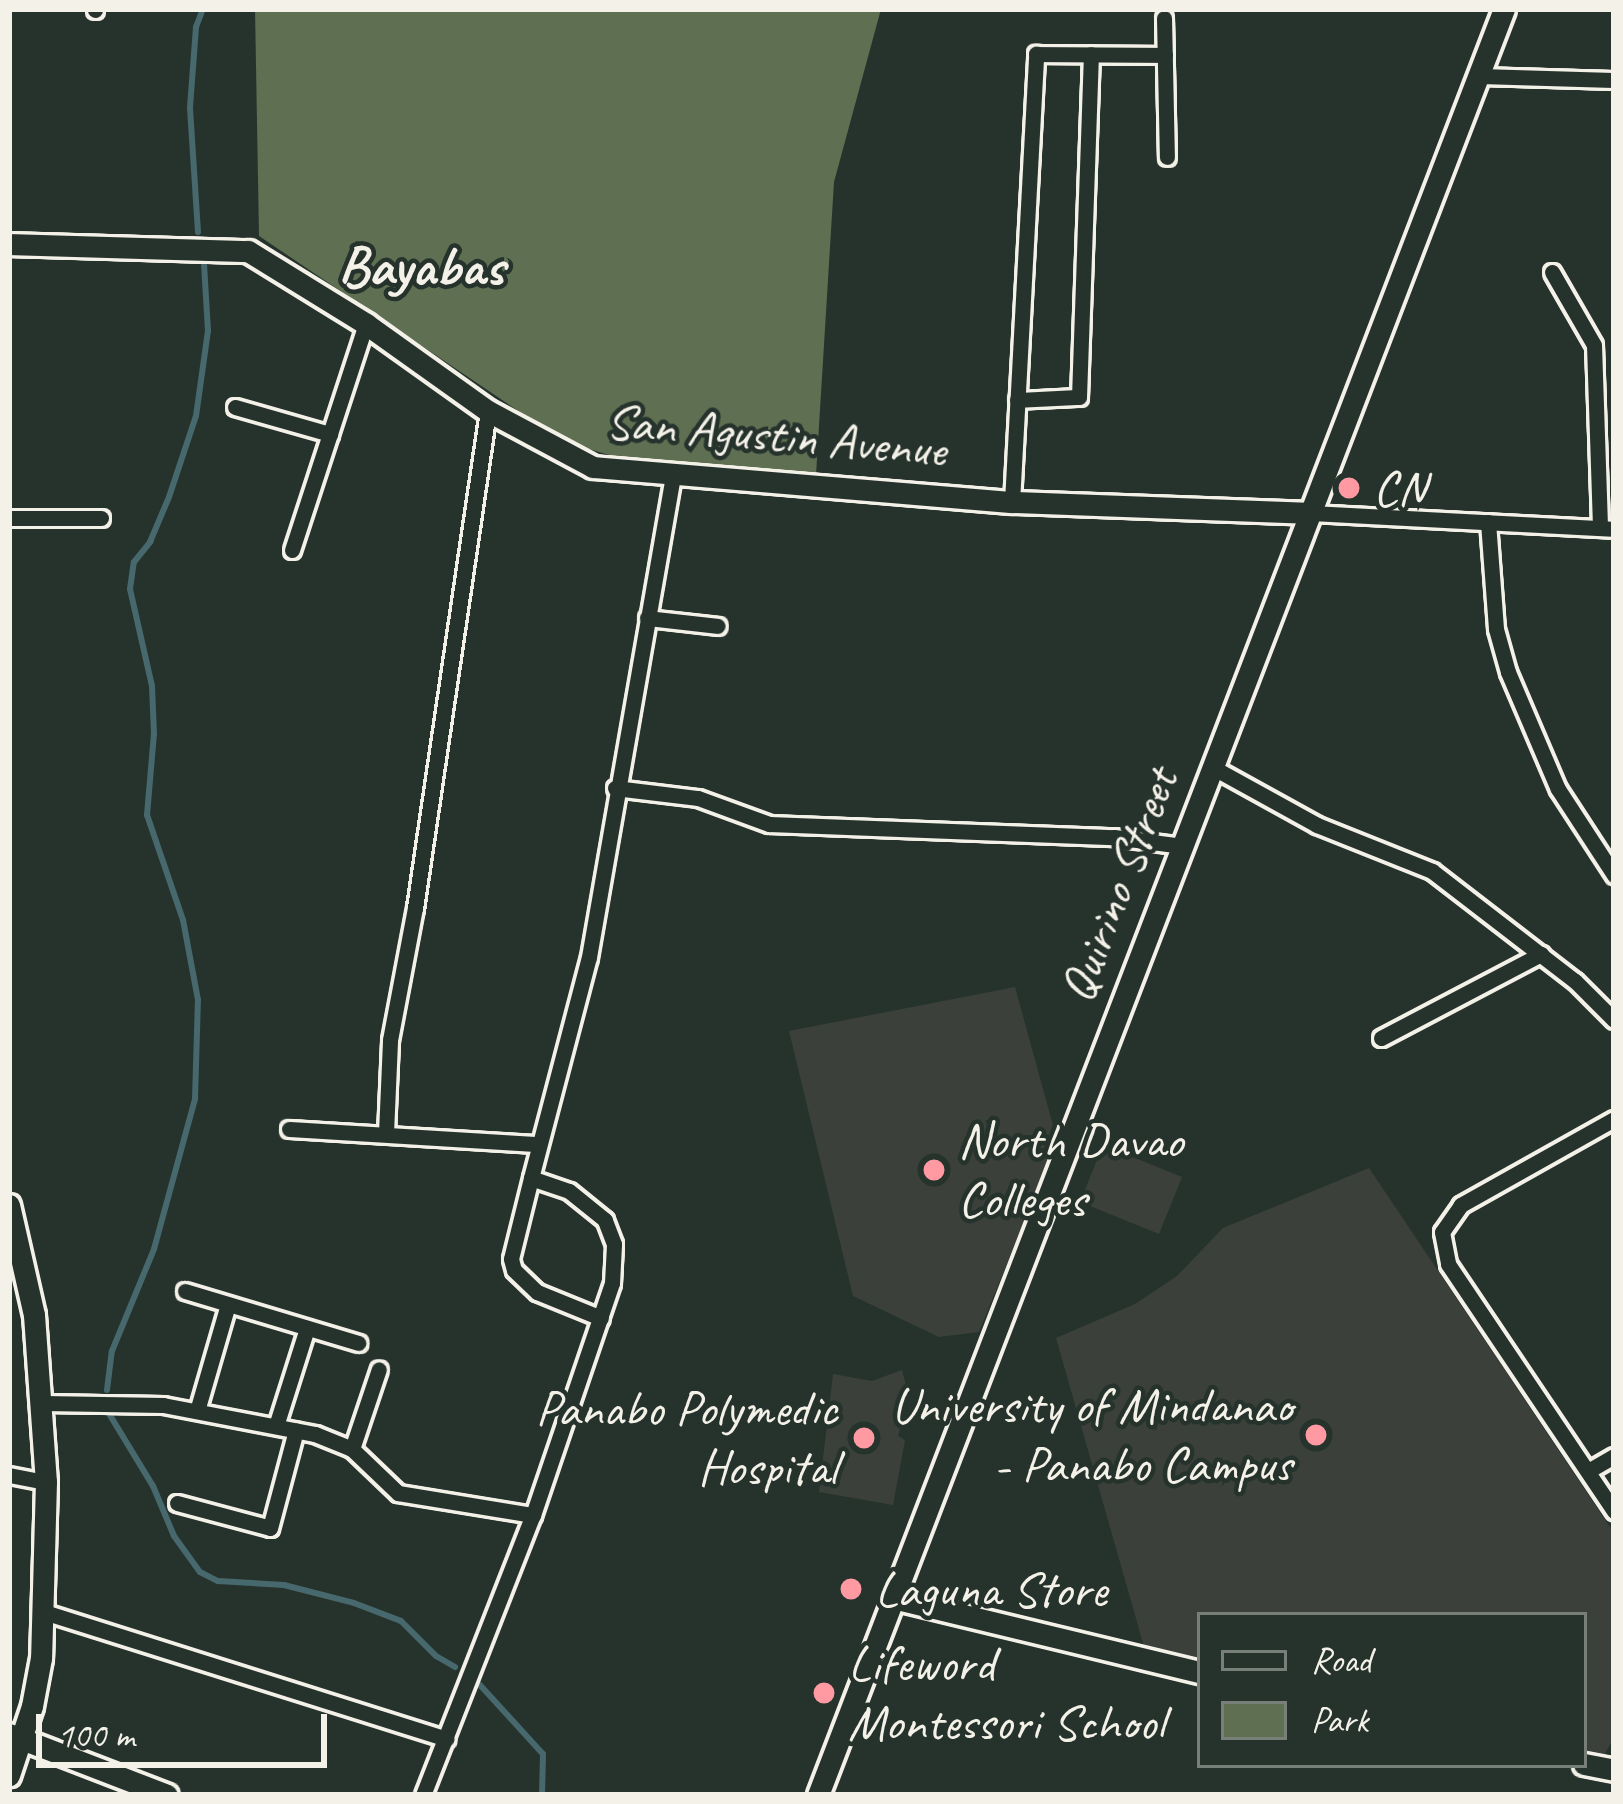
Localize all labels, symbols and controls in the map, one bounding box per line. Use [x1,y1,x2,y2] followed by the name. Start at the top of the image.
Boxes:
[338,233,504,301] district label: Bayabas
[604,390,948,480] street label: San Agustin Avenue
[1373,457,1426,519] place label: CN
[1336,475,1362,501] marker: CN
[1045,759,1191,1011] street label: Quirino Street
[958,1110,1183,1230] place label: North Davao Colleges
[921,1157,947,1183] marker: North Davao Colleges
[892,1375,1292,1495] place label: University of Mindanao - Panabo Campus
[538,1378,837,1498] place label: Panabo Polymedic Hospital
[848,1422,880,1454] marker: Panabo Polymedic Hospital
[1303,1422,1329,1448] marker: University of Mindanao - Panabo Campus
[875,1558,1108,1620] place label: Laguna Store
[838,1576,864,1602] marker: Laguna Store
[1197,1612,1587,1768] legend
[848,1633,1162,1753] place label: Lifeword Montessori School
[1311,1637,1371,1683] text: Road
[811,1680,837,1706] marker: Lifeword Montessori School
[42,1690,333,1764] scale bar
[1311,1697,1368,1743] text: Park
[57,1712,134,1758] text: 100 m

